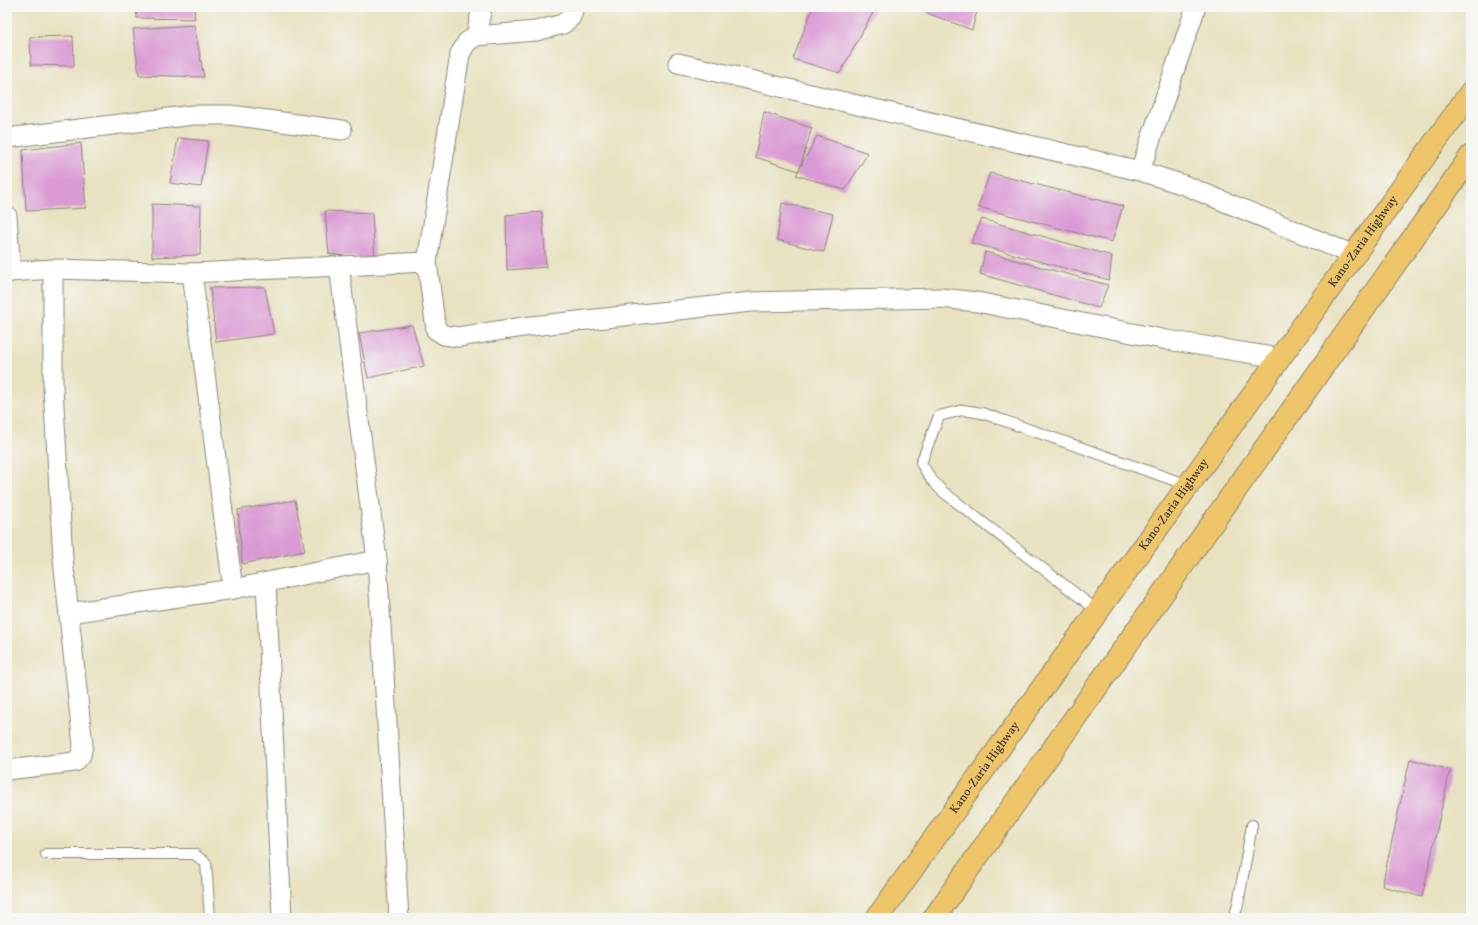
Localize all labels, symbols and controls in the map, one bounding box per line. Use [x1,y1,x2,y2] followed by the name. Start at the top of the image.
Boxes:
[1325,192,1402,291] street label: Kano-Zaria Highway
[1136,455,1213,554] street label: Kano-Zaria Highway
[946,718,1024,817] street label: Kano-Zaria Highway

